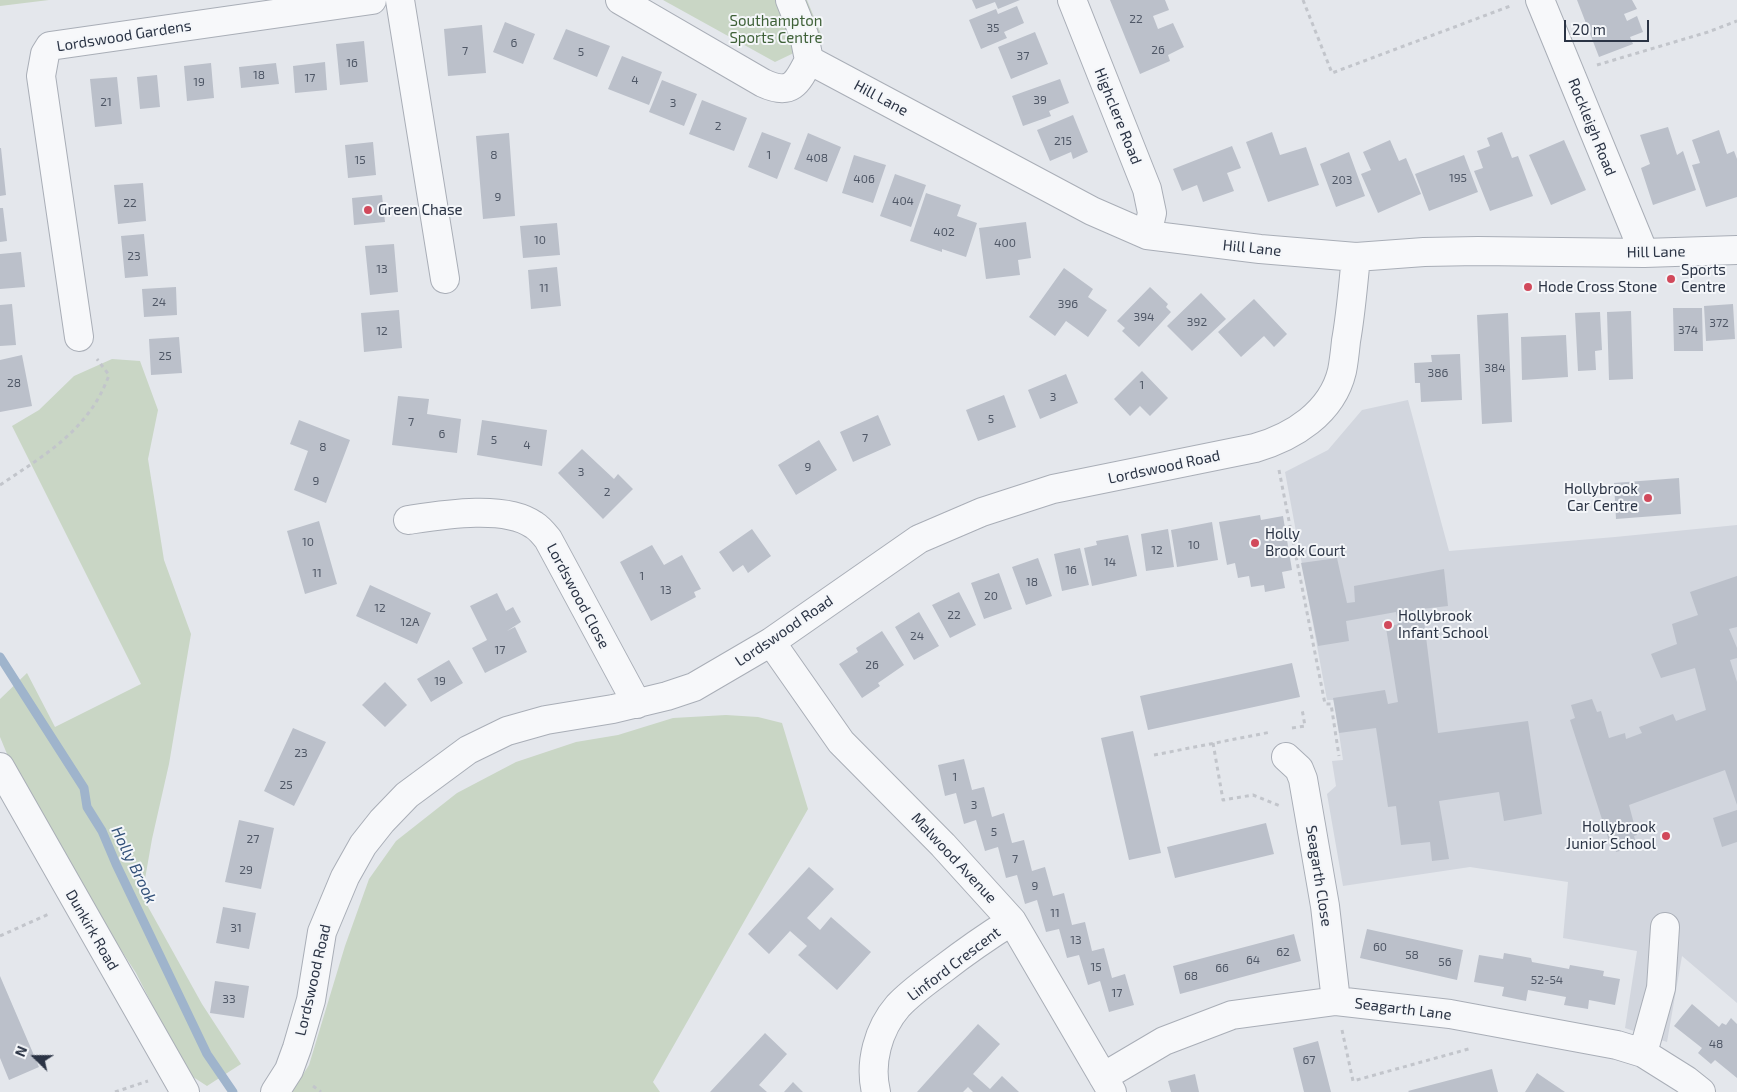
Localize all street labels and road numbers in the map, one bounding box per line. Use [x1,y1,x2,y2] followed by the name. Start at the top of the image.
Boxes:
[55,16,193,56] street label: Lordswood Gardens
[1090,65,1146,167] street label: Highclere Road
[1564,75,1620,179] street label: Rockleigh Road
[851,76,911,120] street label: Hill Lane
[1222,236,1282,260] street label: Hill Lane
[1626,242,1686,262] street label: Hill Lane
[1106,446,1222,488] street label: Lordswood Road
[543,540,613,652] street label: Lordswood Close
[732,592,836,670] street label: Lordswood Road
[907,809,1001,907] street label: Malwood Avenue
[1302,824,1336,928] street label: Seagarth Close
[62,886,122,974] street label: Dunkirk Road
[291,922,335,1038] street label: Lordswood Road
[904,923,1004,1005] street label: Linford Crescent
[1353,994,1453,1024] street label: Seagarth Lane

